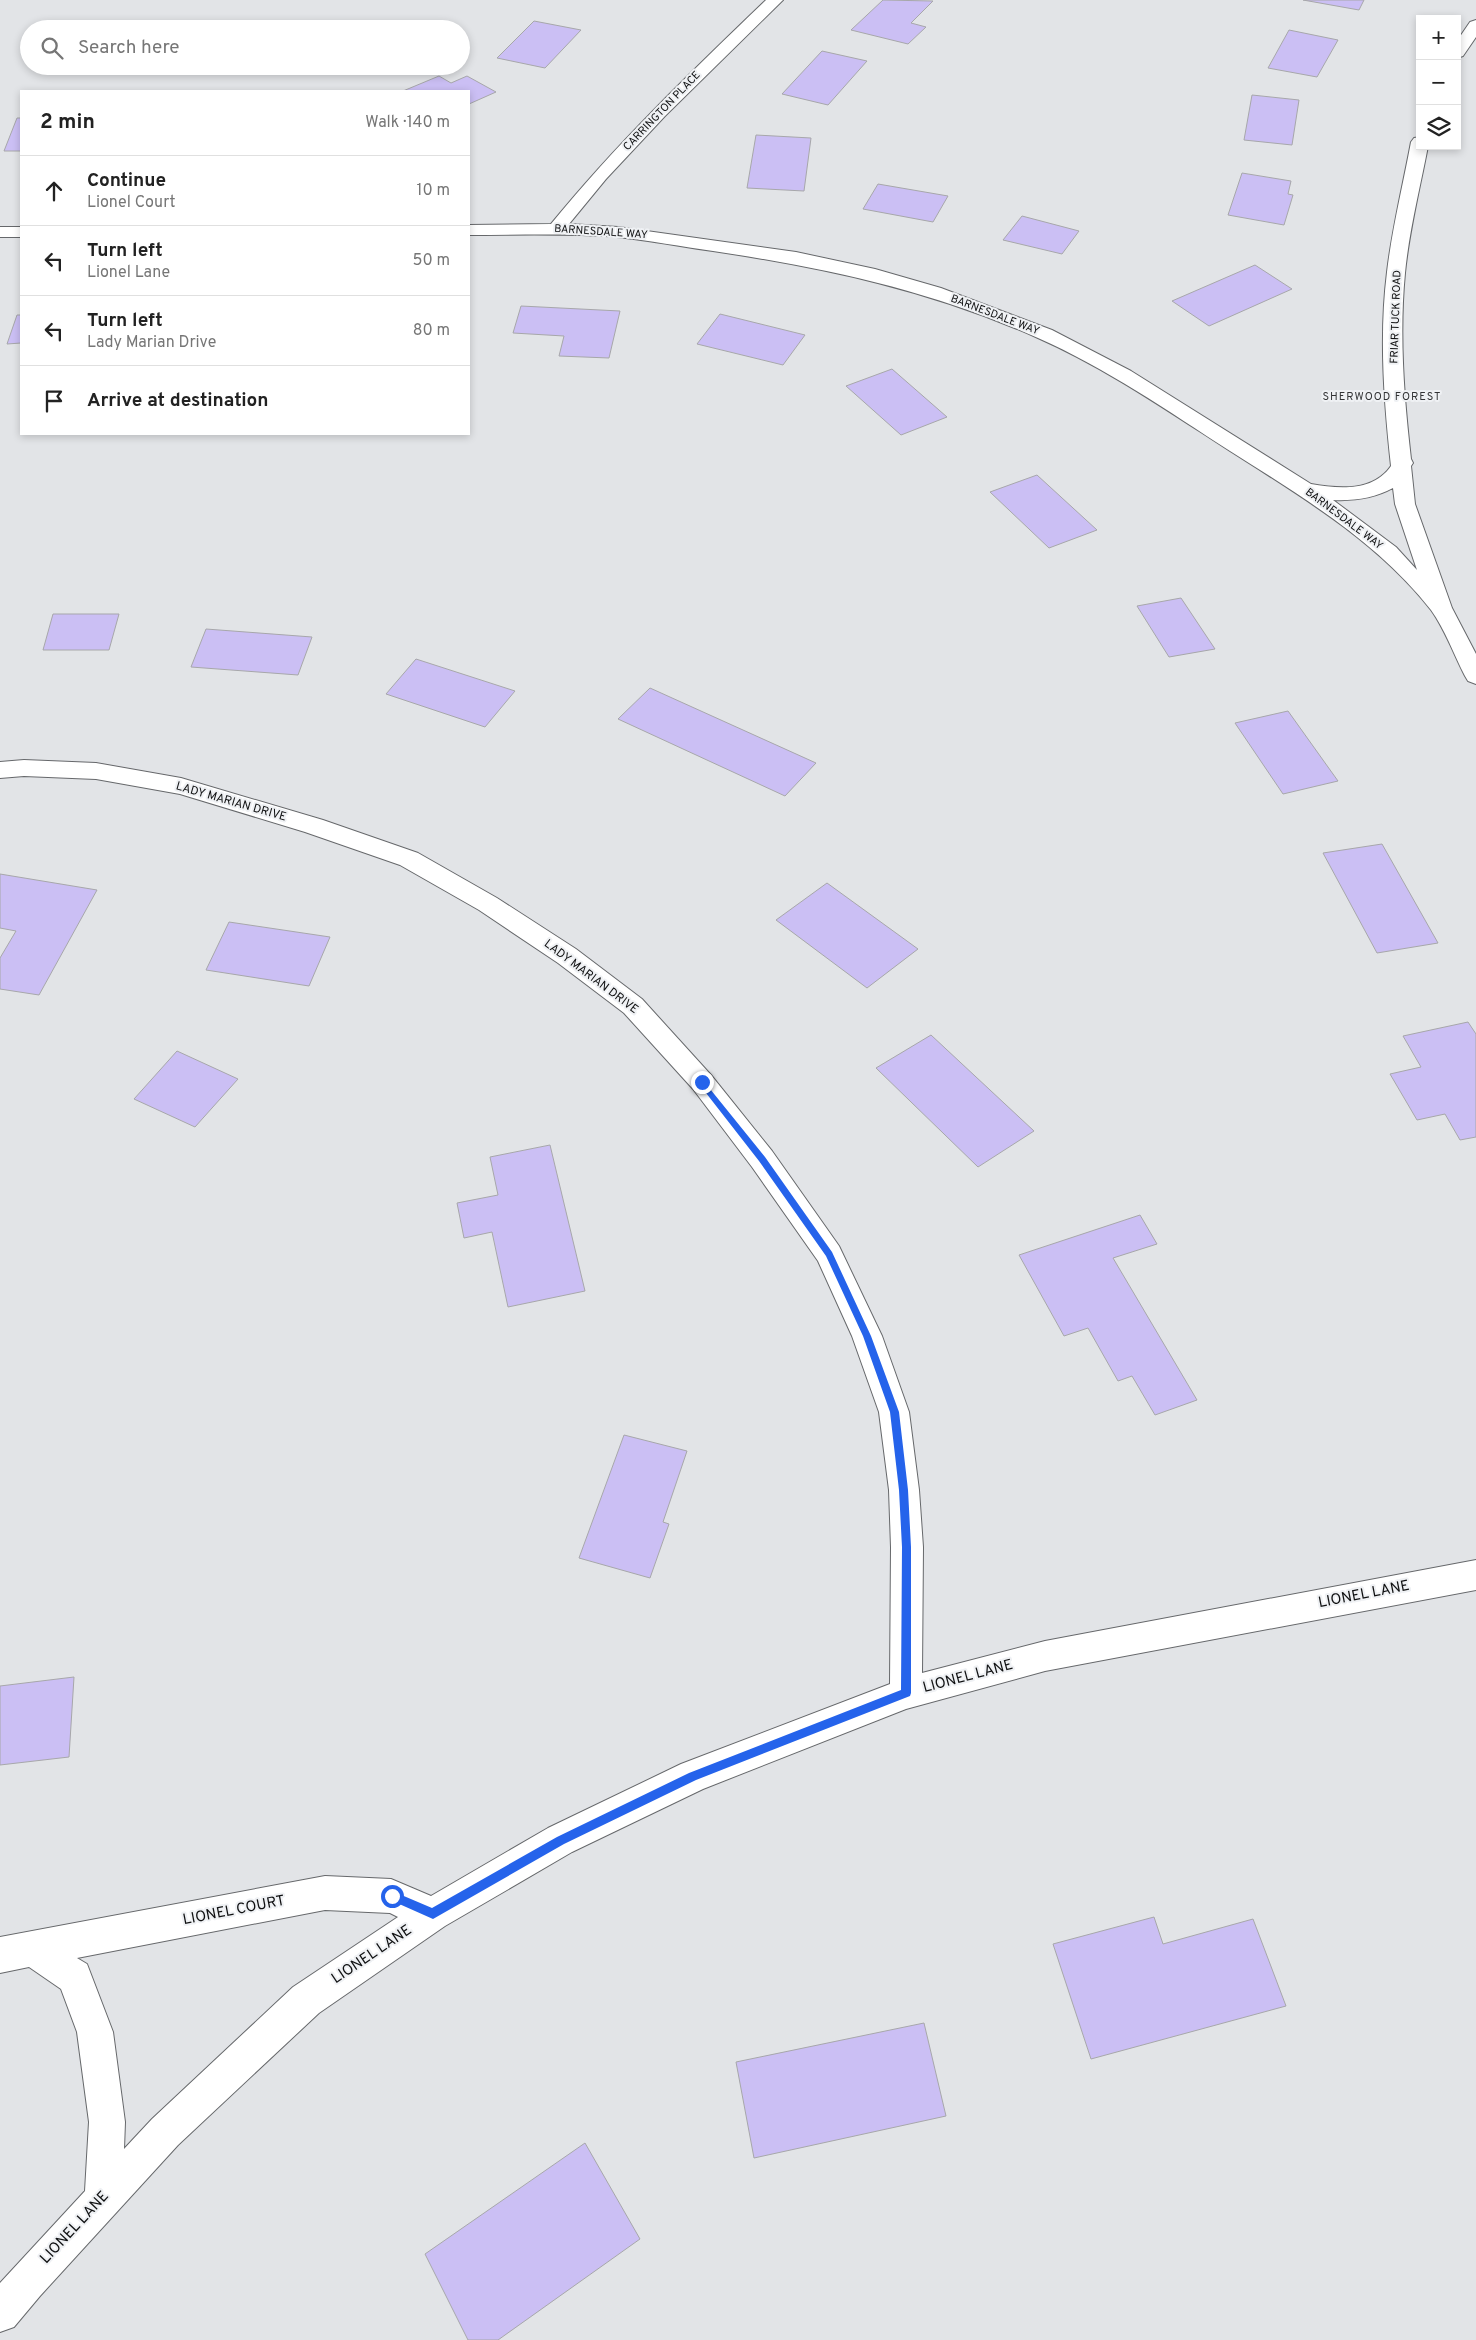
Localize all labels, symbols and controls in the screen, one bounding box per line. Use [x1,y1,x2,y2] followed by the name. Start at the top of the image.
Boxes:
[1416,15,1461,150] map controls
[1416,15,1461,60] button: +
[20,20,470,75] search box
[38,34,66,62] icon: search
[78,36,180,60] text: Search here
[1416,60,1461,105] button: −
[620,68,704,154] street label: CARRINGTON PLACE
[1416,105,1461,150] button: layers
[40,109,95,136] text: 2 min
[365,113,450,133] text: Walk · 140 m
[87,169,166,193] text: Continue
[40,177,68,205] icon: ahead
[416,181,450,201] text: 10 m
[87,193,176,213] text: Lionel Court
[554,222,648,242] street label: BARNESDALE WAY
[87,239,163,263] text: Turn left
[40,247,68,275] icon: left
[413,251,450,271] text: 50 m
[87,263,170,283] text: Lionel Lane
[1387,270,1405,364] street label: FRIAR TUCK ROAD
[949,292,1041,338] street label: BARNESDALE WAY
[87,309,163,333] text: Turn left
[40,317,68,345] icon: left
[413,321,450,341] text: 80 m
[87,333,216,353] text: Lady Marian Drive
[40,387,68,415] icon: arrive
[87,389,268,413] text: Arrive at destination
[1322,390,1442,404] district label: SHERWOOD FOREST
[1302,485,1386,553] street label: BARNESDALE WAY
[174,779,288,825] street label: LADY MARIAN DRIVE
[541,936,641,1018] street label: LADY MARIAN DRIVE
[691,1071,714,1094] route end
[1317,1577,1411,1613] street label: LIONEL LANE
[921,1656,1015,1698] street label: LIONEL LANE
[381,1885,404,1908] route start
[181,1892,287,1930] street label: LIONEL COURT
[328,1921,416,1989] street label: LIONEL LANE
[36,2188,114,2268] street label: LIONEL LANE

